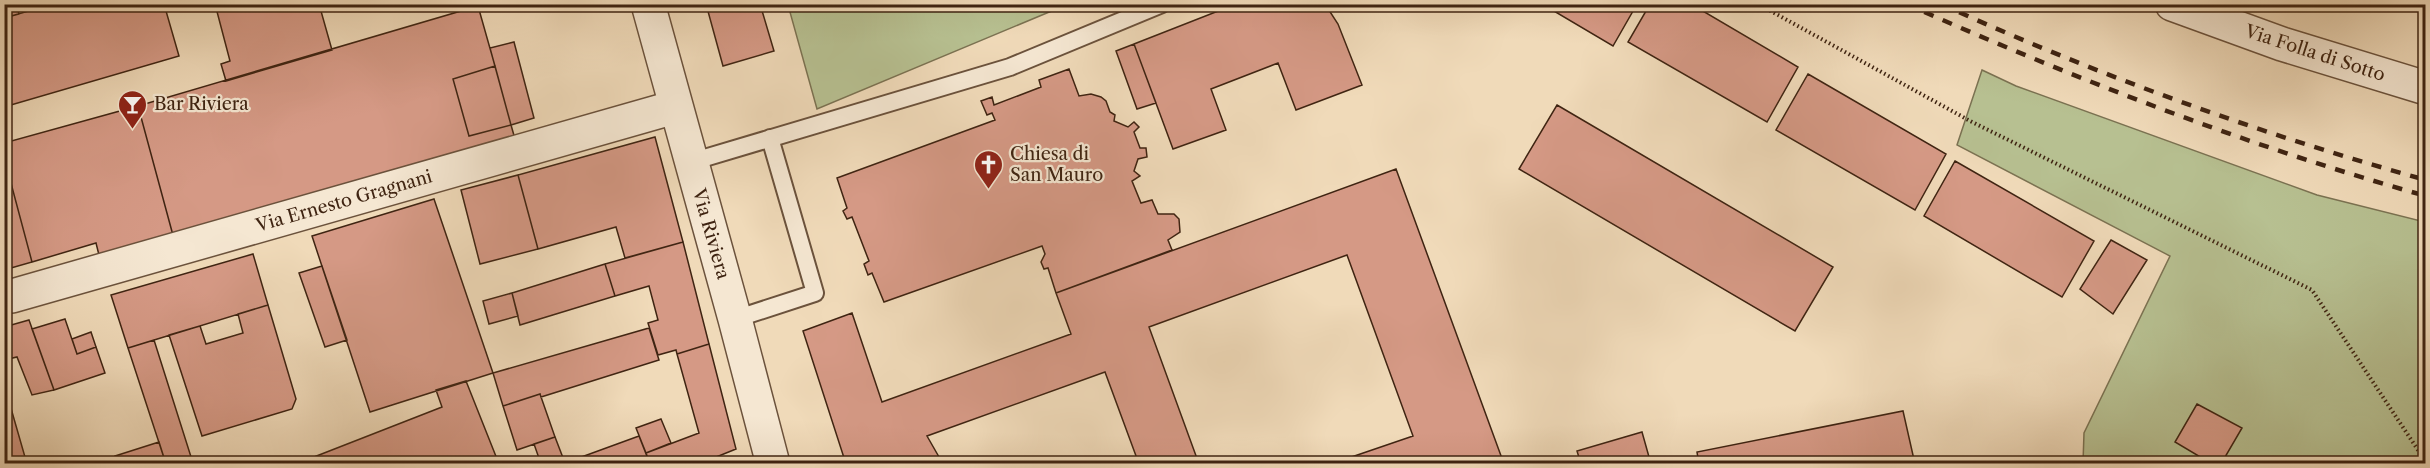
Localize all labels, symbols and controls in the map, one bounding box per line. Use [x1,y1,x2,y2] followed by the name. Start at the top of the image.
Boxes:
[2241,20,2388,86] street label: Via Folla di Sotto
[117,88,149,130] bar icon: Bar Riviera
[154,93,249,115] place label: Bar Riviera
[1010,143,1103,186] place label: Chiesa di San Mauro
[973,148,1005,190] church icon: Chiesa di San Mauro
[252,165,435,237] street label: Via Ernesto Gragnani
[687,185,735,282] street label: Via Riviera

